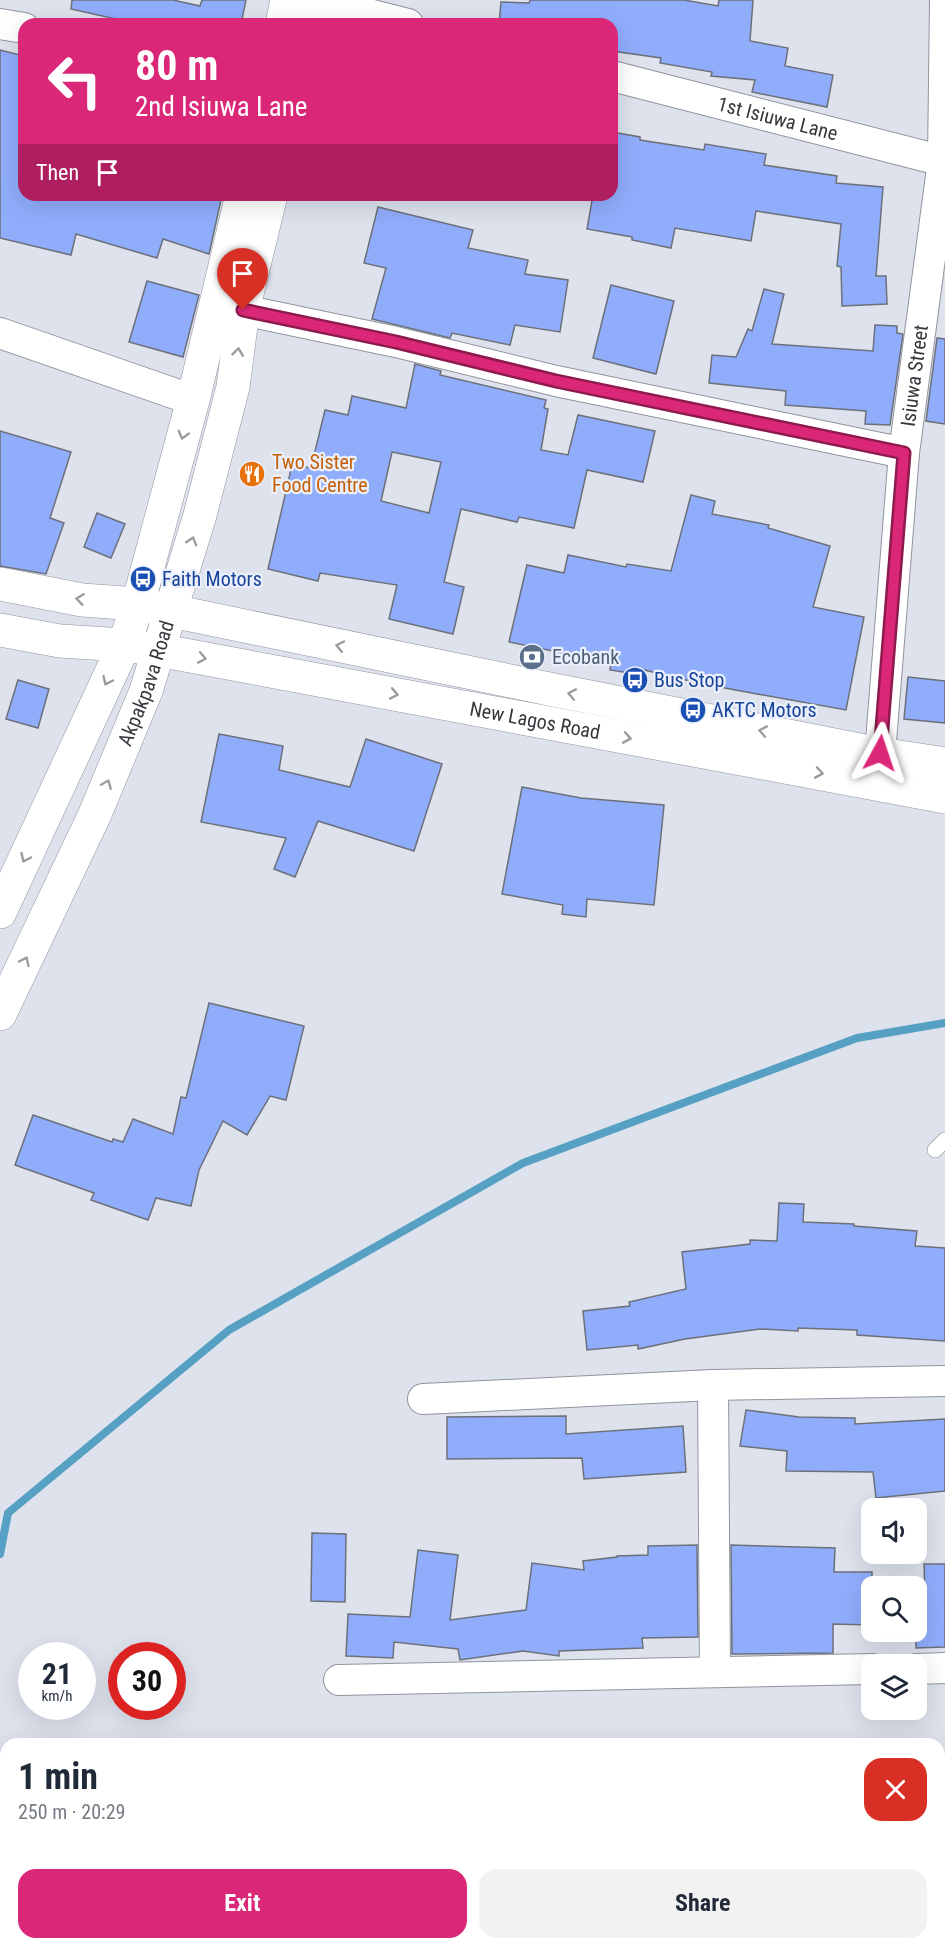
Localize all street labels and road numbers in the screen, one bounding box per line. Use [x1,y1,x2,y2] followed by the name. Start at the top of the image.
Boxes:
[715,92,840,145] street label: 1st Isiuwa Lane
[896,323,933,428] street label: Isiuwa Street
[113,618,179,749] street label: Akpakpava Road
[468,696,602,744] street label: New Lagos Road

